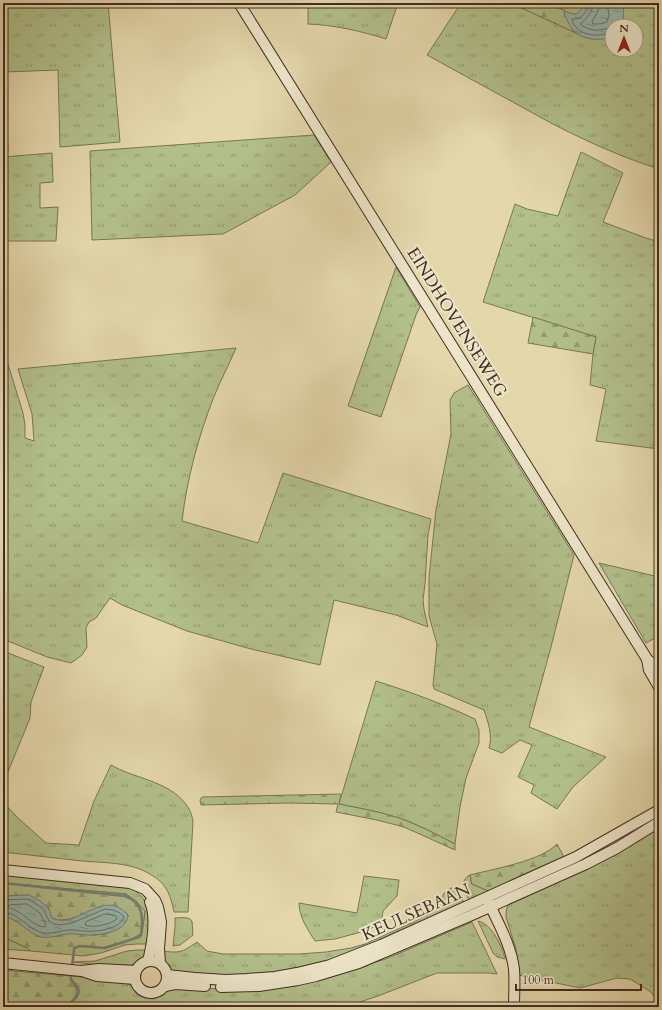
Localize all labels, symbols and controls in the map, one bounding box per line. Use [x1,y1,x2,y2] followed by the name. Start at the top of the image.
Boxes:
[604,18,644,58] north arrow
[619,21,629,36] text: N
[401,243,513,402] street label: EINDHOVENSEWEG
[358,878,474,946] street label: KEULSEBAAN
[516,966,641,992] scale bar
[522,972,555,988] text: 100 m

